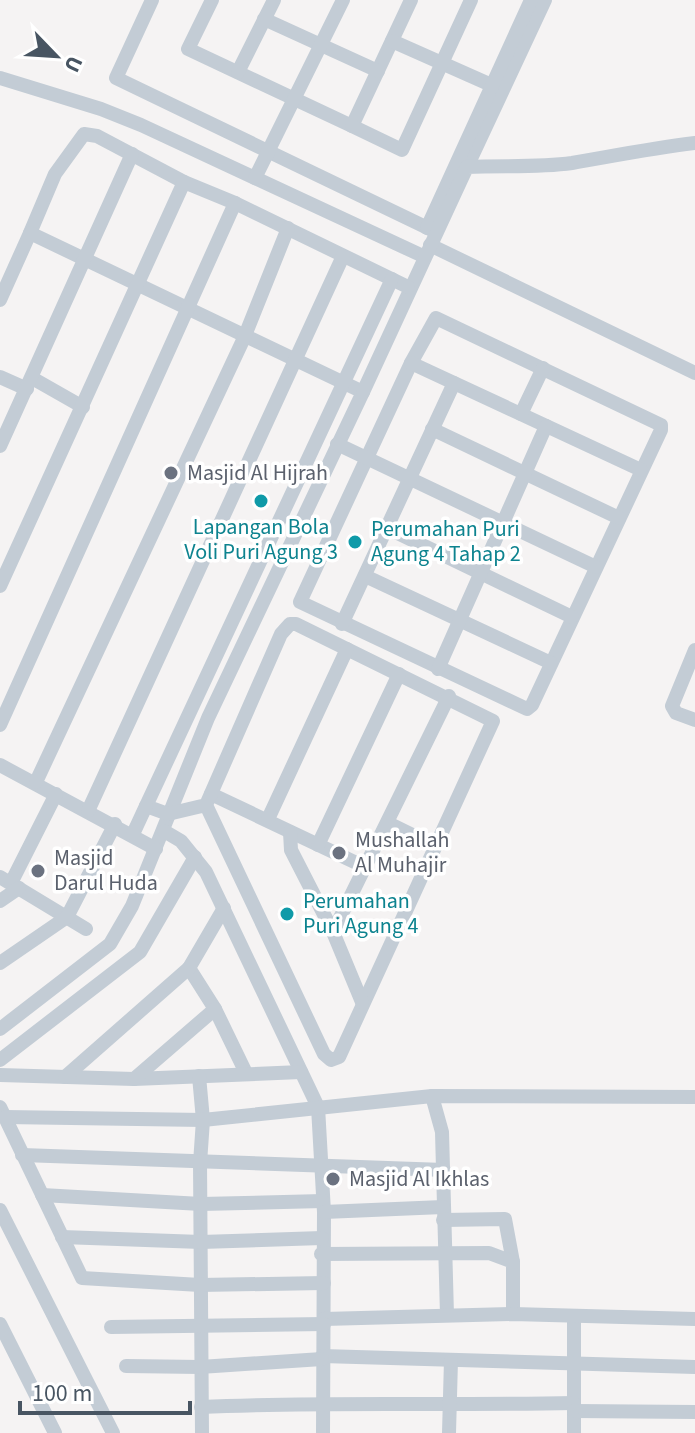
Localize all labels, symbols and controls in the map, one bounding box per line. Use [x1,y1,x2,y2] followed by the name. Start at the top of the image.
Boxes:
[16,16,96,96] north arrow
[56,51,91,77] text: U
[187,457,328,489] place label: Masjid Al Hijrah
[162,464,180,482] marker: Masjid Al Hijrah
[252,492,270,510] marker: Lapangan Bola Voli Puri Agung 3
[184,511,338,568] place label: Lapangan Bola Voli Puri Agung 3
[371,513,521,570] place label: Perumahan Puri Agung 4 Tahap 2
[346,533,364,551] marker: Perumahan Puri Agung 4 Tahap 2
[355,824,450,881] place label: Mushallah Al Muhajir
[54,842,158,899] place label: Masjid Darul Huda
[330,844,348,862] marker: Mushallah Al Muhajir
[29,862,47,880] marker: Masjid Darul Huda
[303,885,418,942] place label: Perumahan Puri Agung 4
[278,905,296,923] marker: Perumahan Puri Agung 4
[349,1163,489,1195] place label: Masjid Al Ikhlas
[324,1170,342,1188] marker: Masjid Al Ikhlas
[20,1365,190,1415] scale bar
[32,1376,92,1411] text: 100 m

